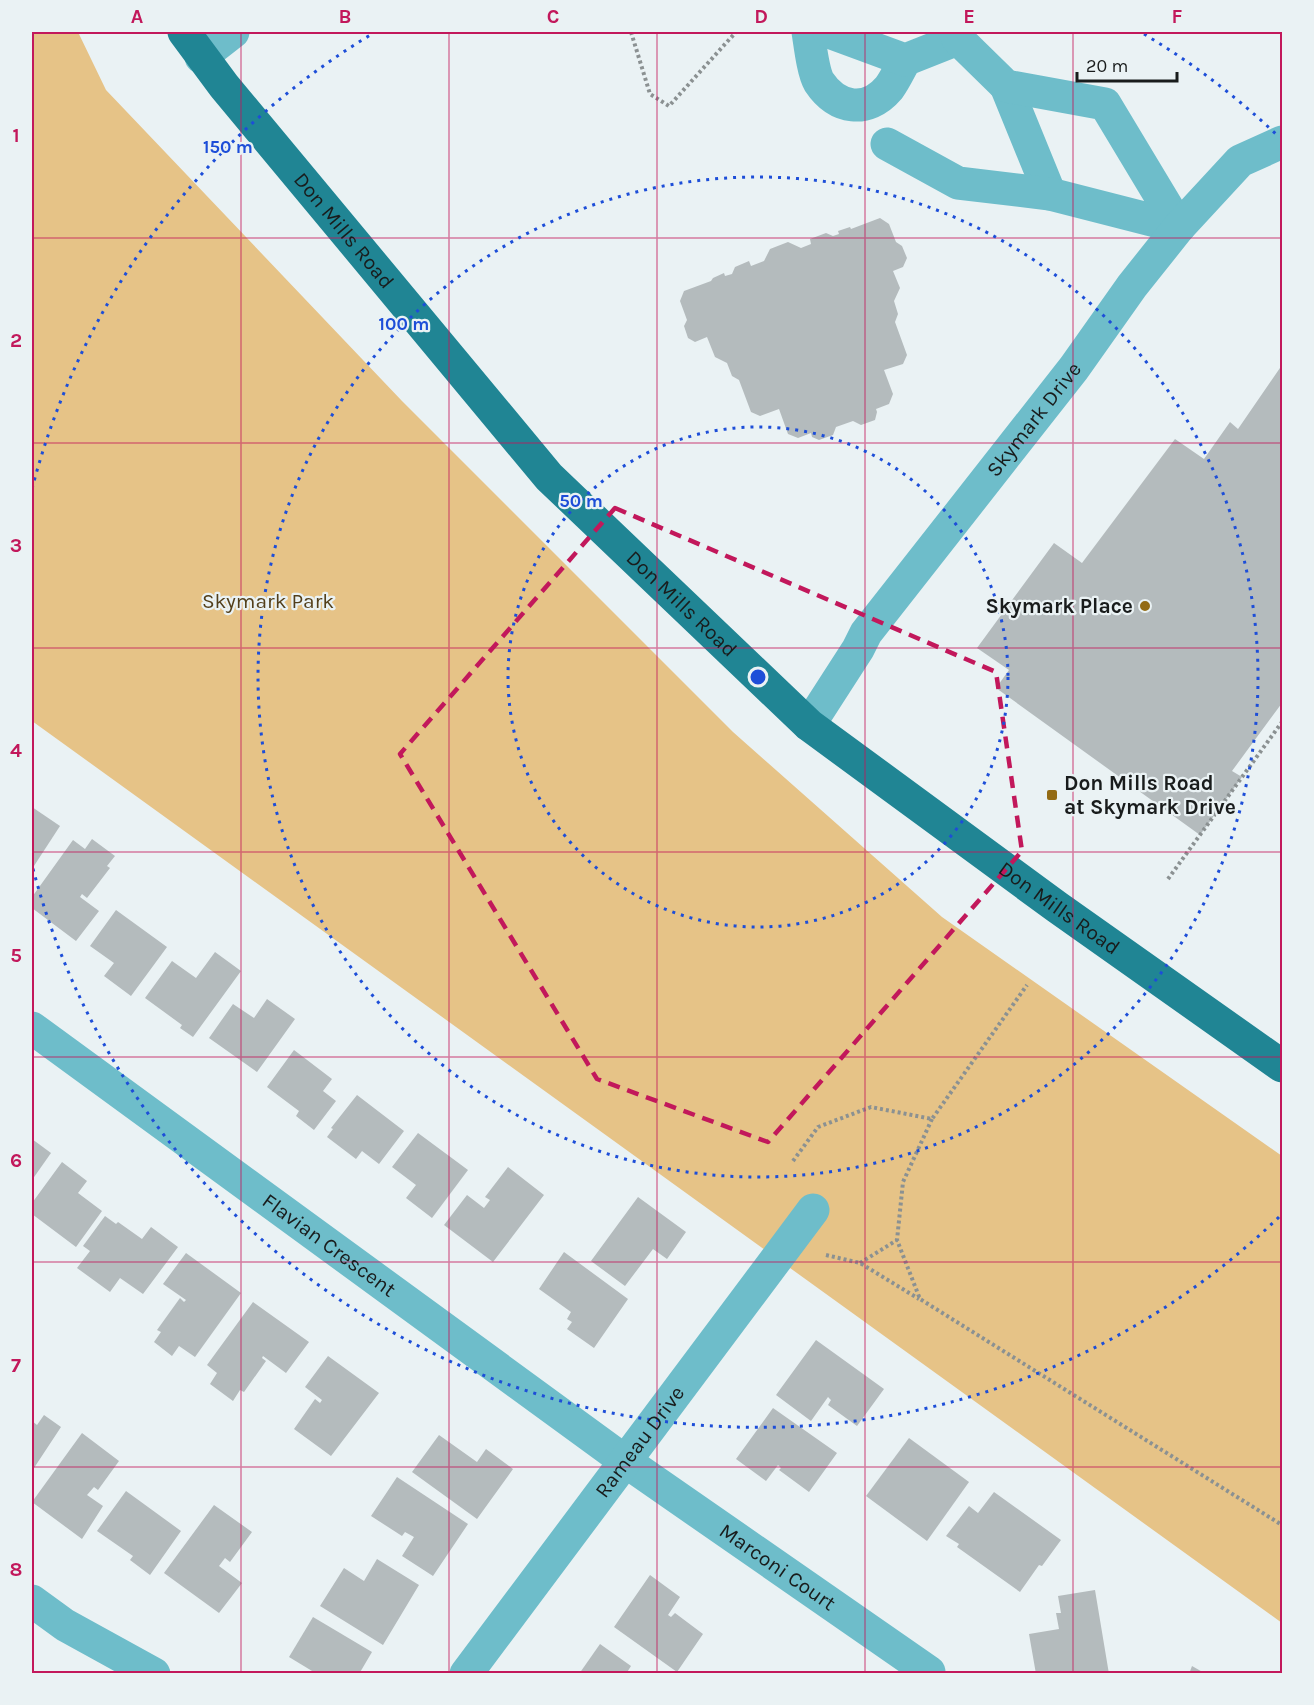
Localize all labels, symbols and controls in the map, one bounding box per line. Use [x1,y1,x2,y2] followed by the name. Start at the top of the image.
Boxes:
[131,5,144,28] text: A
[339,5,351,28] text: B
[547,5,559,28] text: C
[754,5,768,28] text: D
[963,5,975,28] text: E
[1172,5,1183,28] text: F
[1077,45,1178,83] scale bar
[1086,55,1128,77] text: 20 m
[12,124,20,147] text: 1
[203,136,253,158] text: 150 m
[289,168,399,293] street label: Don Mills Road
[379,313,429,335] text: 100 m
[10,329,22,352] text: 2
[981,357,1086,481] street label: Skymark Drive
[559,490,603,512] text: 50 m
[10,534,22,557] text: 3
[622,545,742,662] street label: Don Mills Road
[202,589,334,613] park label: Skymark Park
[985,594,1133,618] place label: Skymark Place
[1138,599,1152,613] marker: Skymark Place
[748,667,768,687] centre of rings
[10,739,22,762] text: 4
[1064,771,1236,819] place label: Don Mills Road at Skymark Drive
[1045,788,1059,802] marker: Don Mills Road at Skymark Drive
[994,856,1124,960] street label: Don Mills Road
[10,944,22,967] text: 5
[10,1149,22,1172] text: 6
[258,1188,401,1302] street label: Flavian Crescent
[11,1354,21,1377] text: 7
[590,1381,689,1502] street label: Rameau Drive
[715,1518,840,1616] street label: Marconi Court
[10,1558,22,1581] text: 8

